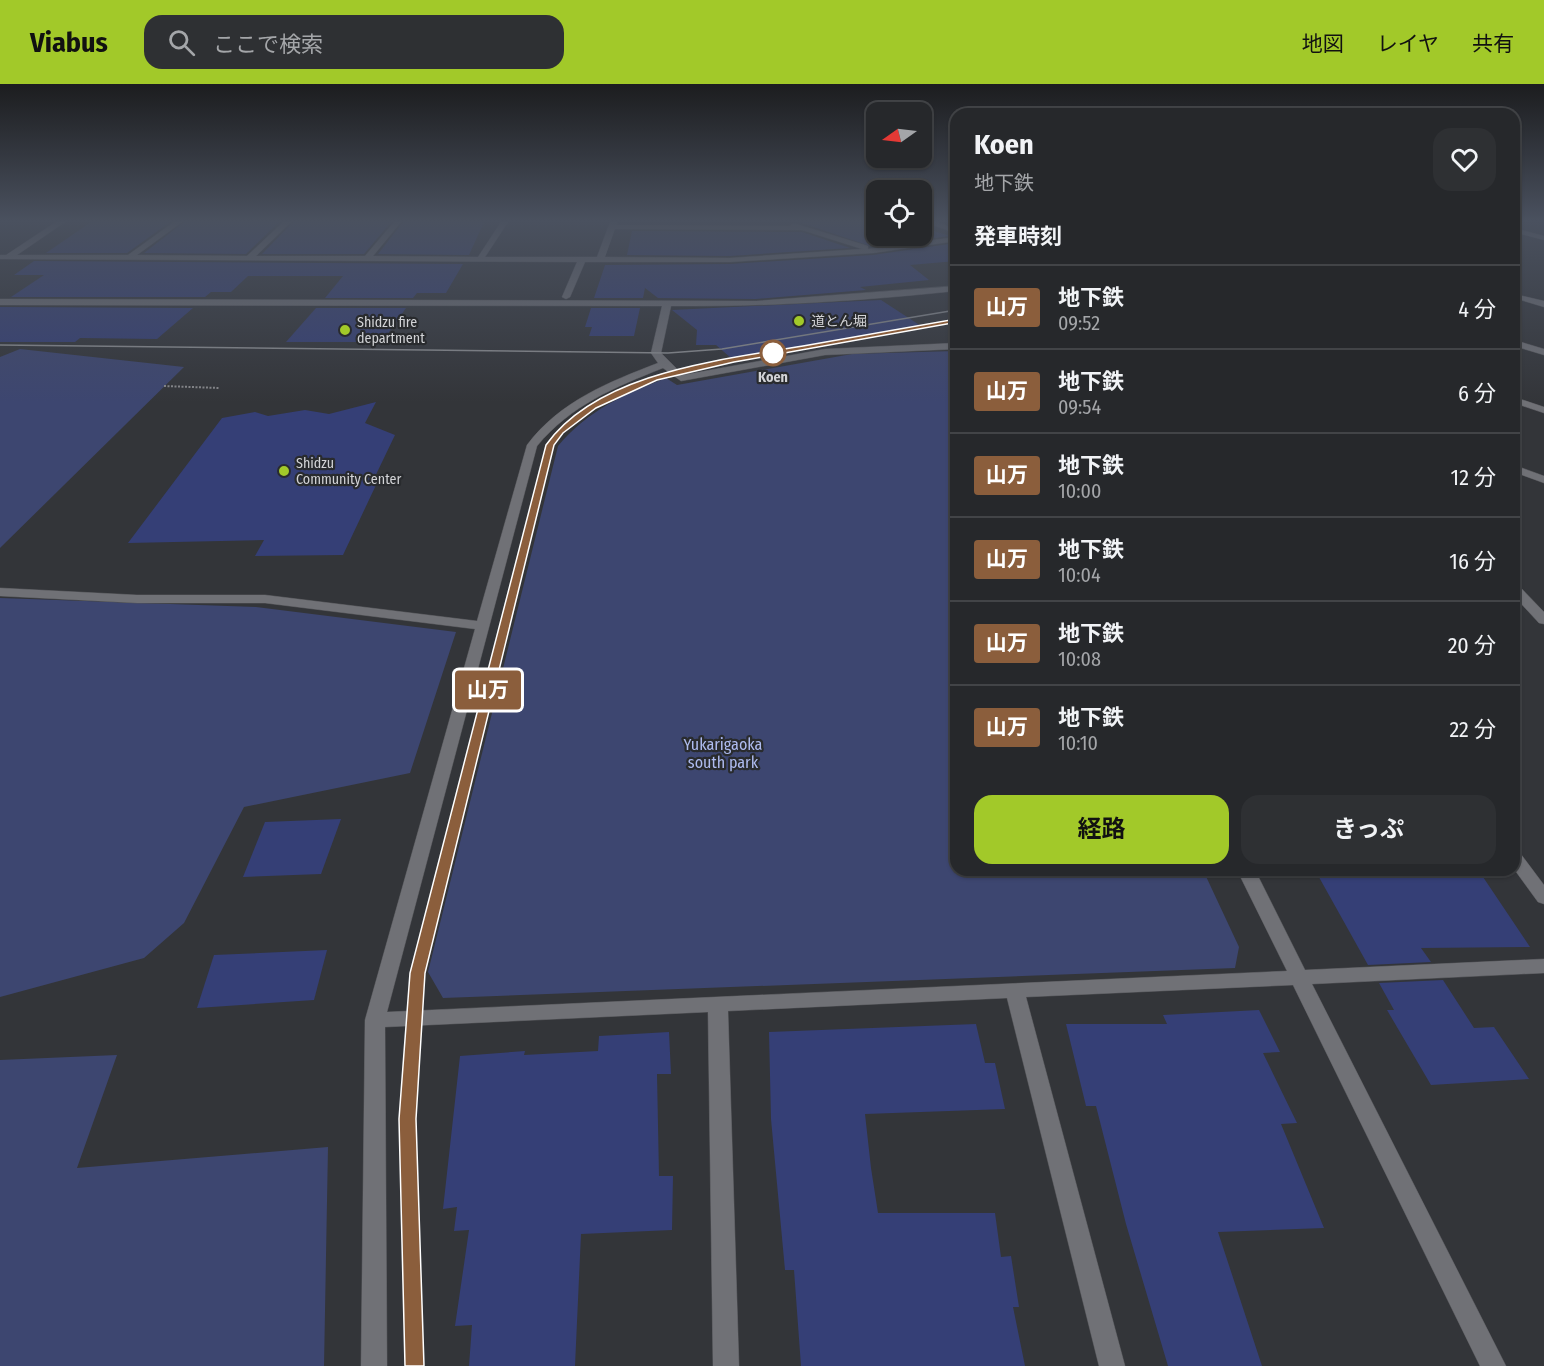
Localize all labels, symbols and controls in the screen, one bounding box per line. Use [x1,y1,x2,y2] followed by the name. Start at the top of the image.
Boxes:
[144,15,564,69] search box
[30,26,108,59] text: Viabus
[165,26,198,59] icon: search
[213,31,323,58] text: ここで検索
[1302,31,1344,57] text: 地図
[1377,31,1439,57] text: レイヤ
[1472,31,1514,57] text: 共有
[866,102,932,168] north arrow
[866,102,932,246] map controls
[974,128,1034,161] text: Koen
[1433,128,1496,191] button: heart
[974,171,1034,195] text: 地下鉄
[866,180,932,246] button: locate
[974,223,1062,250] text: 発車時刻
[1058,284,1124,311] text: 地下鉄
[986,294,1028,320] text: 山万
[1458,296,1496,323] text: 4 分
[1058,311,1100,335] text: 09:52
[811,313,867,330] place label: 道とん堀
[357,314,425,347] place label: Shidzu fire department
[792,314,806,328] marker: 道とん堀
[338,323,352,337] marker: Shidzu fire department
[760,340,786,366] marker: Koen
[1058,368,1124,395] text: 地下鉄
[758,369,788,386] place label: Koen
[986,378,1028,404] text: 山万
[1458,380,1496,407] text: 6 分
[1058,395,1101,419] text: 09:54
[1058,452,1124,479] text: 地下鉄
[296,455,401,488] place label: Shidzu Community Center
[986,462,1028,488] text: 山万
[277,464,291,478] marker: Shidzu Community Center
[1451,464,1496,491] text: 12 分
[1058,479,1101,503] text: 10:00
[1058,536,1124,563] text: 地下鉄
[986,546,1028,572] text: 山万
[1449,548,1496,575] text: 16 分
[1058,563,1101,587] text: 10:04
[1058,620,1124,647] text: 地下鉄
[986,630,1028,656] text: 山万
[1448,632,1496,659] text: 20 分
[1058,647,1101,671] text: 10:08
[461,670,515,710] line badge: 山万
[467,677,509,703] text: 山万
[1058,704,1124,731] text: 地下鉄
[986,714,1028,740] text: 山万
[1449,716,1496,743] text: 22 分
[1058,731,1098,755] text: 10:10
[684,735,763,772] park label: Yukarigaoka south park
[974,795,1229,864] button: 経路
[1241,795,1496,864] button: きっぷ

